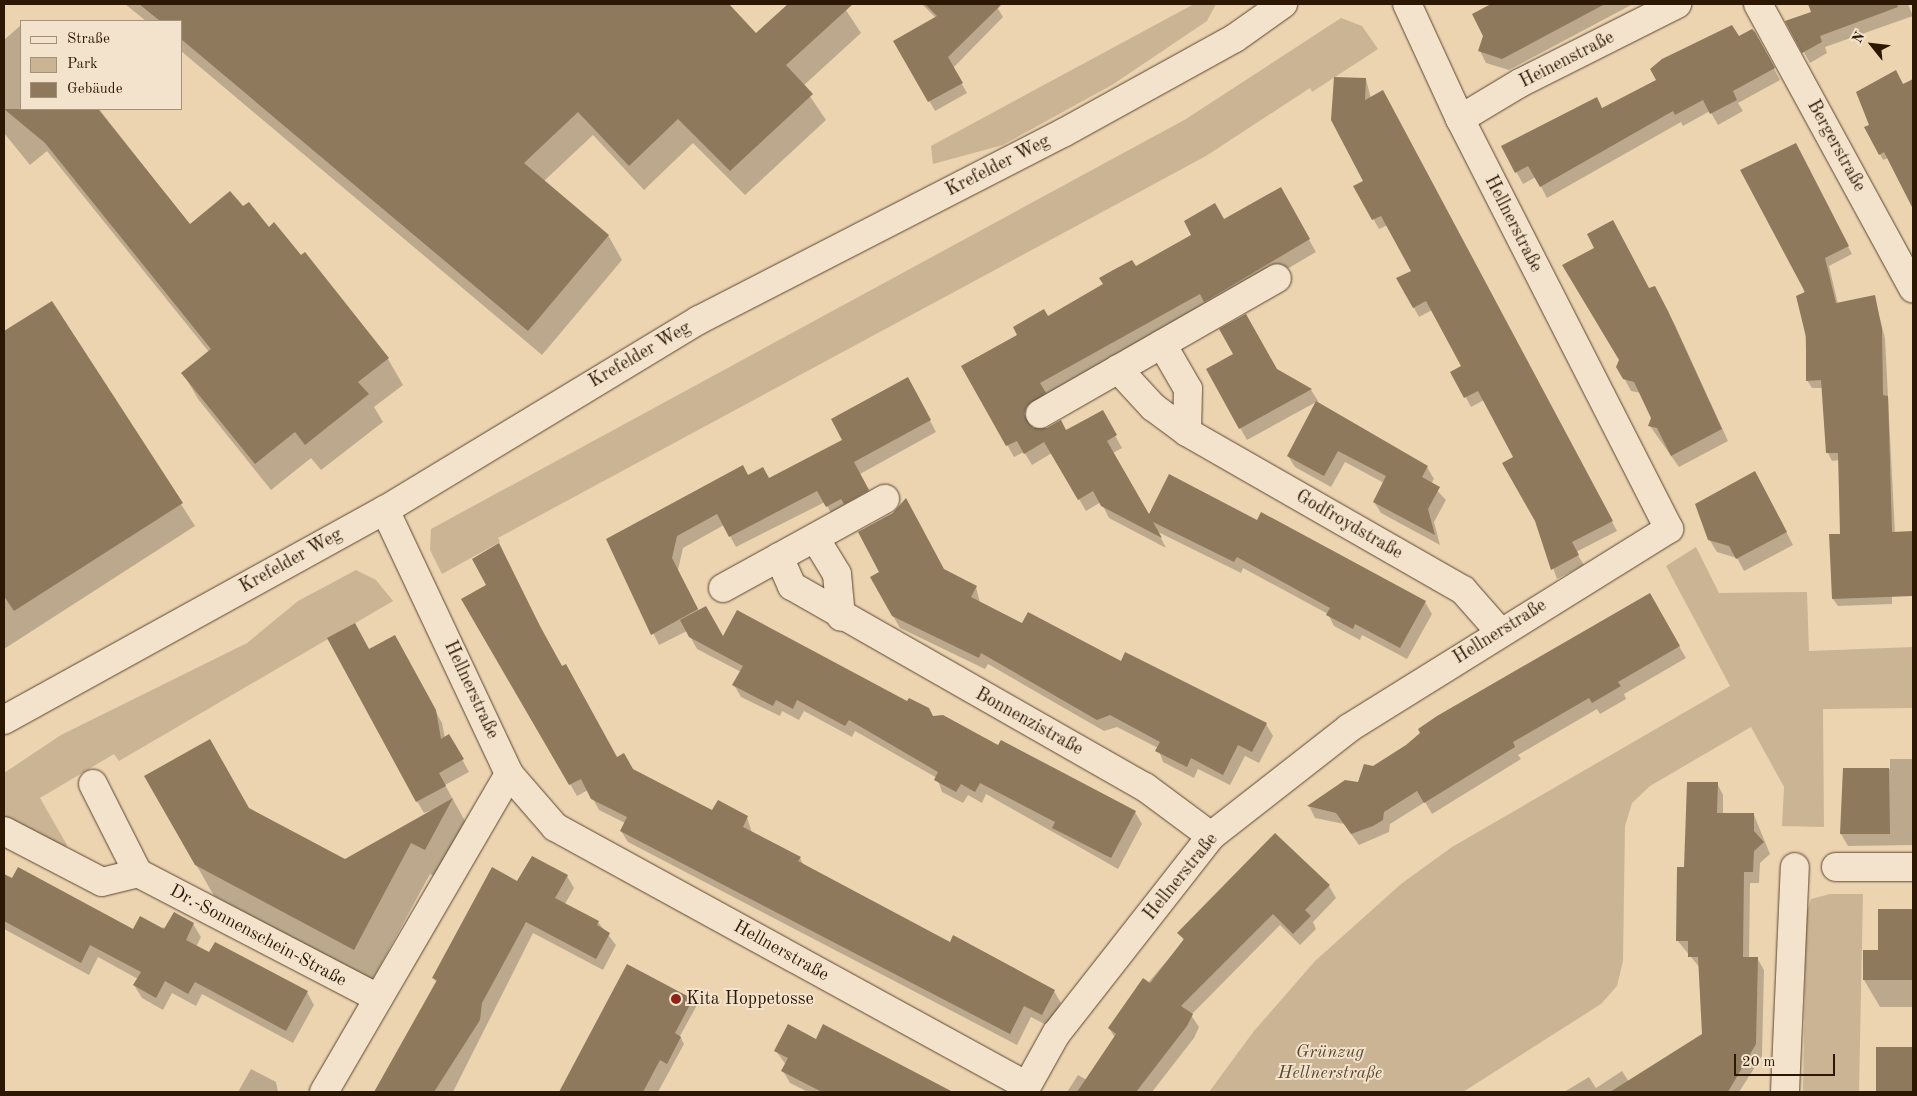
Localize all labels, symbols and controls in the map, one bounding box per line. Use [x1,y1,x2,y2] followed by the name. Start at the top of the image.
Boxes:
[20,20,182,110] legend
[1847,20,1897,70] north arrow
[1516,27,1618,93] street label: Heinenstraße
[1850,30,1868,46] text: N
[67,32,110,47] text: Straße
[67,57,98,72] text: Park
[67,82,123,97] text: Gebäude
[1802,96,1870,196] street label: Bergerstraße
[942,131,1054,201] street label: Krefelder Weg
[1479,172,1547,276] street label: Hellnerstraße
[585,317,695,393] street label: Krefelder Weg
[1292,486,1406,564] street label: Godfroydstraße
[236,524,346,598] street label: Krefelder Weg
[1449,595,1551,669] street label: Hellnerstraße
[439,638,503,742] street label: Hellnerstraße
[971,684,1087,760] street label: Bonnenzistraße
[1139,829,1223,925] street label: Hellnerstraße
[166,880,350,992] street label: Dr.-Sonnenschein-Straße
[730,916,832,986] street label: Hellnerstraße
[686,988,814,1010] place label: Kita Hoppetosse
[670,993,682,1005] marker: Kita Hoppetosse
[1278,1042,1382,1084] park label: Grünzug Hellnerstraße
[1737,1044,1838,1076] scale bar
[1742,1055,1776,1070] text: 20 m

